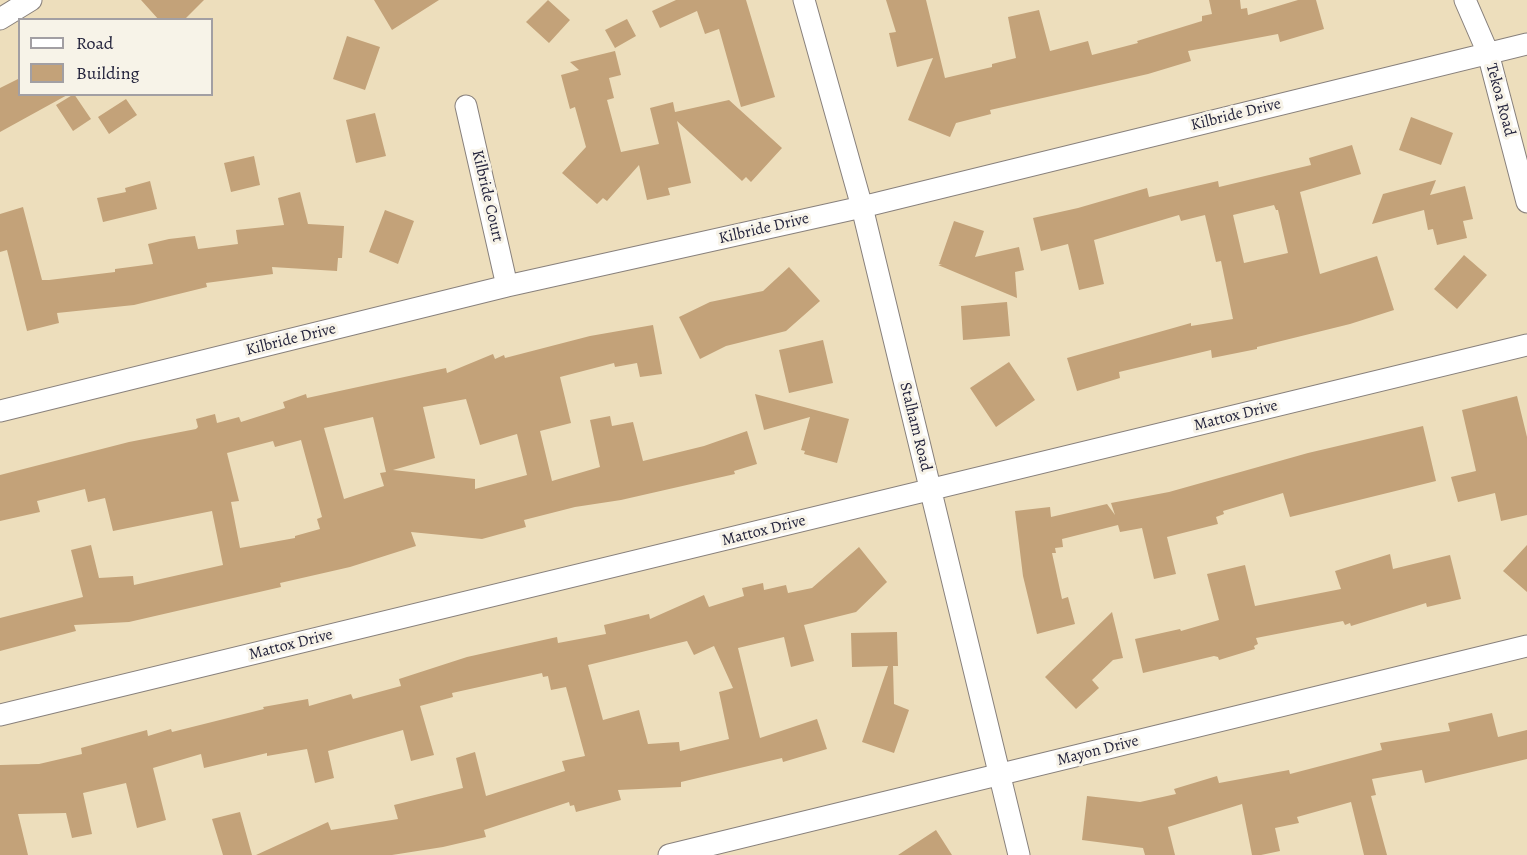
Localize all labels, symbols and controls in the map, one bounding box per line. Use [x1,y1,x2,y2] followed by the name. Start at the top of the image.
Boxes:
[18,18,213,96] legend
[76,31,113,55] text: Road
[76,61,140,85] text: Building
[1481,62,1519,138] street label: Tekoa Road
[1189,95,1283,135] street label: Kilbride Drive
[467,148,507,244] street label: Kilbride Court
[717,209,811,249] street label: Kilbride Drive
[244,320,338,360] street label: Kilbride Drive
[895,381,935,473] street label: Stalham Road
[1192,396,1280,436] street label: Mattox Drive
[720,511,808,551] street label: Mattox Drive
[247,625,335,665] street label: Mattox Drive
[1055,732,1141,770] street label: Mayon Drive

